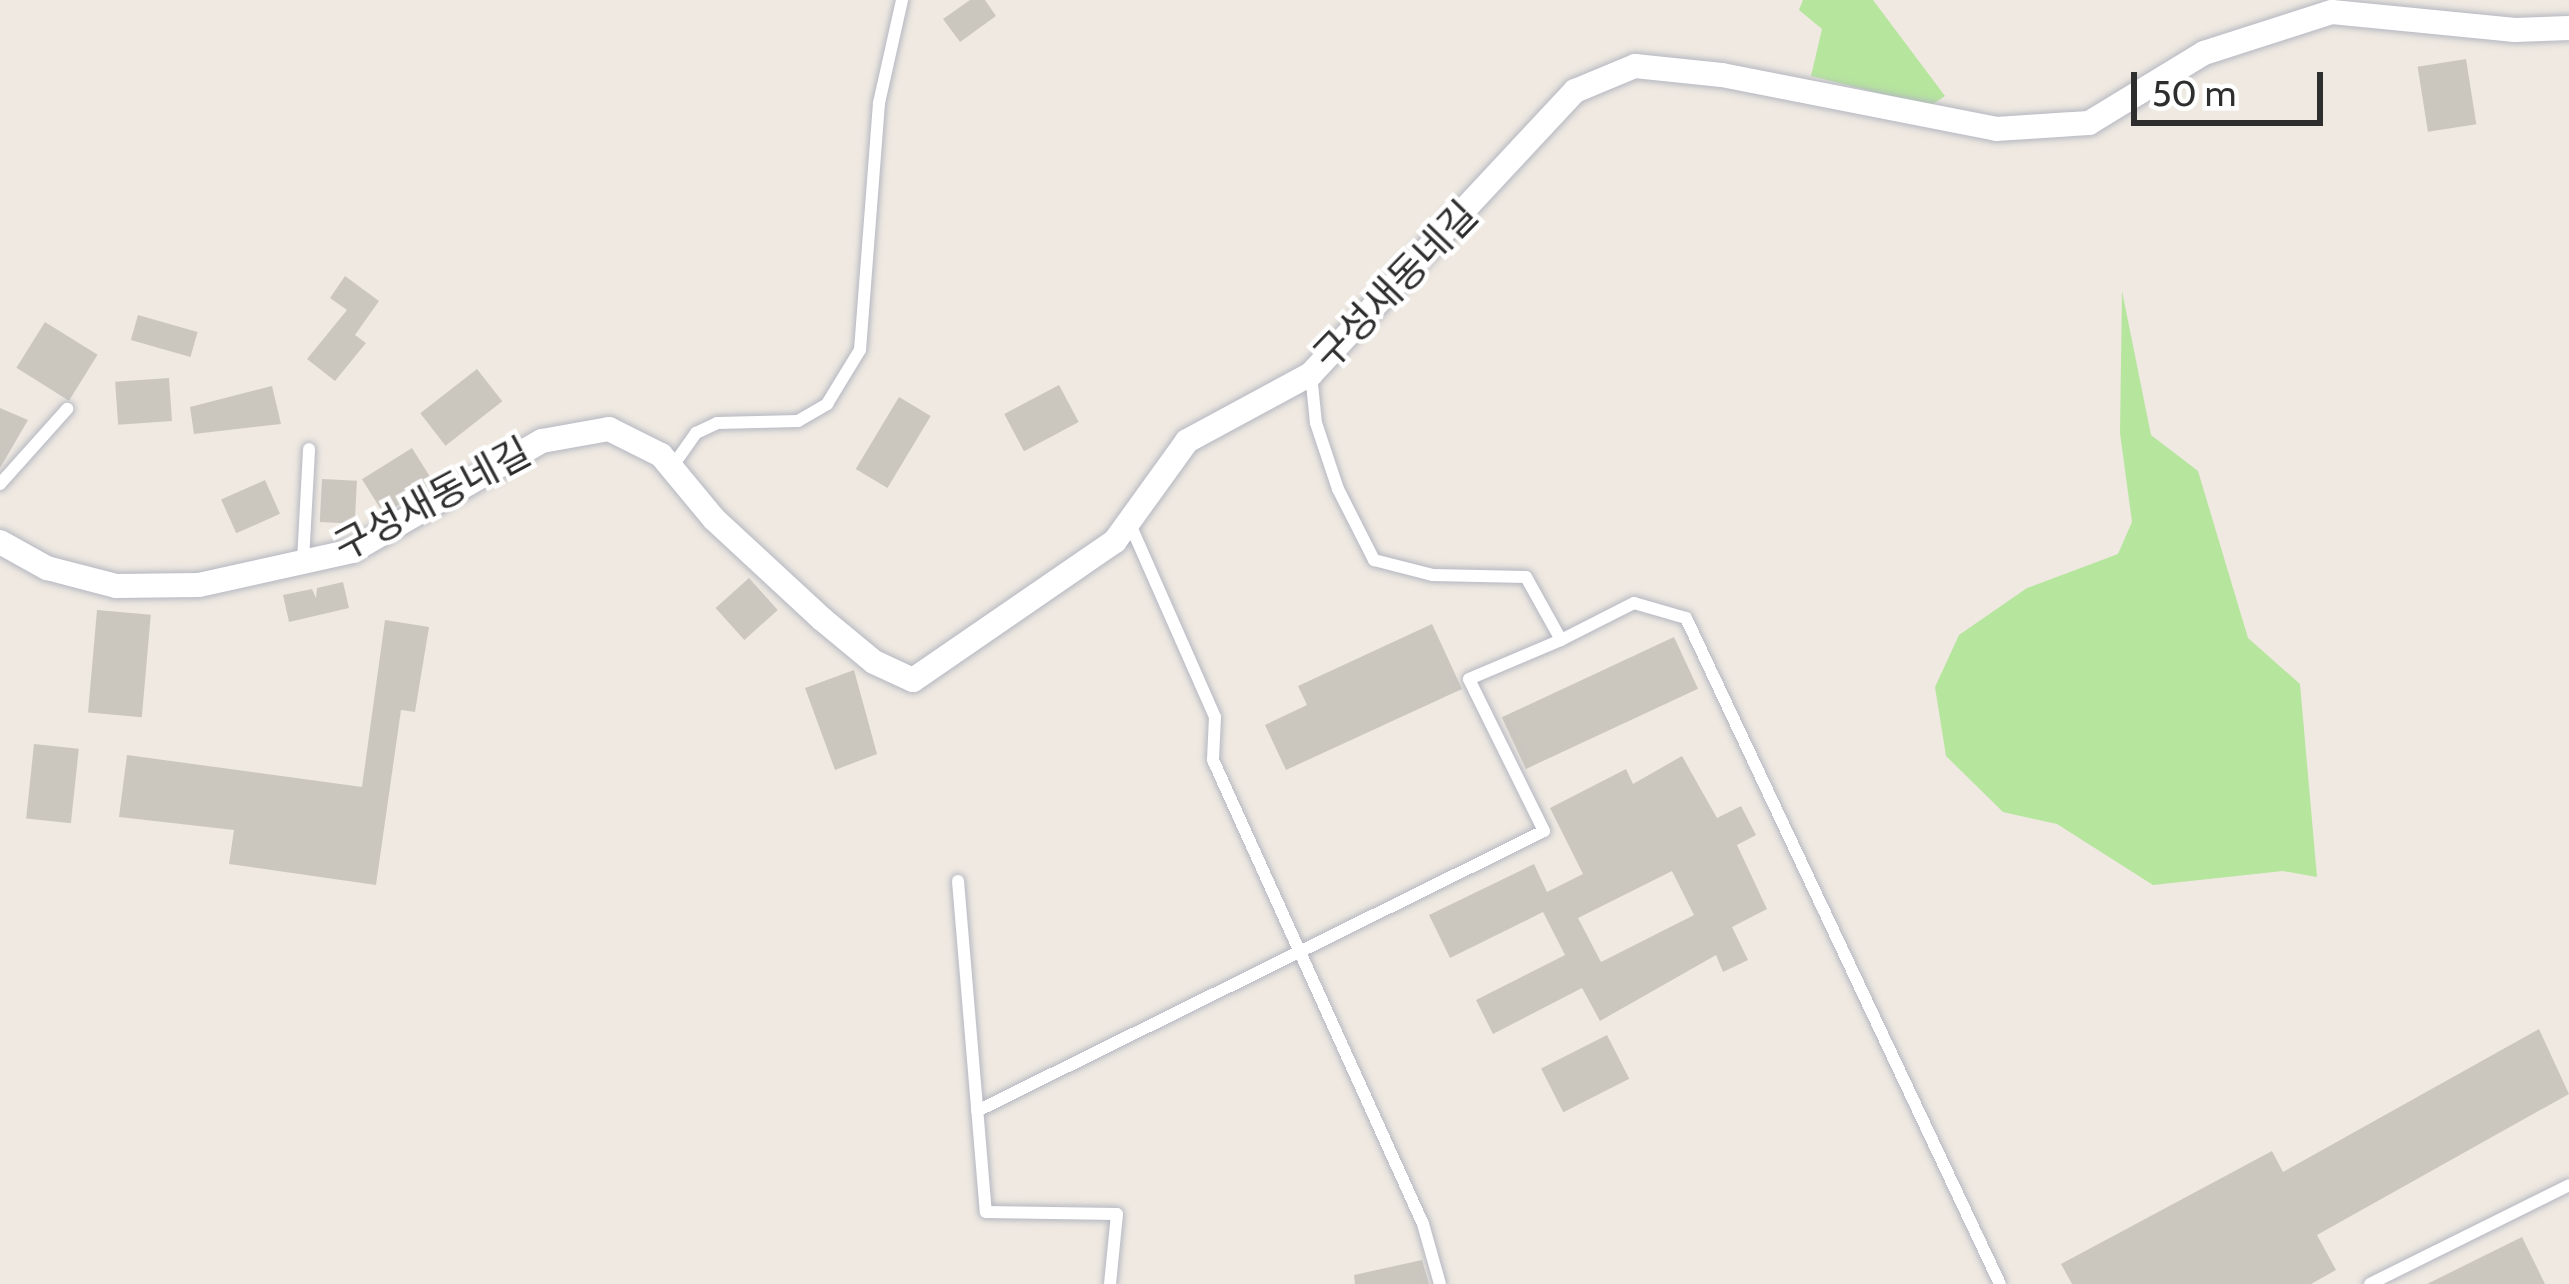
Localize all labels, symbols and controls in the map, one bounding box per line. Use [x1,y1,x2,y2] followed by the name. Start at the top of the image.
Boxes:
[2137,48,2329,122] scale bar
[2152,71,2236,115] text: 50 m
[1303,191,1487,379] street label: 구성새동네길
[326,428,538,570] street label: 구성새동네길

